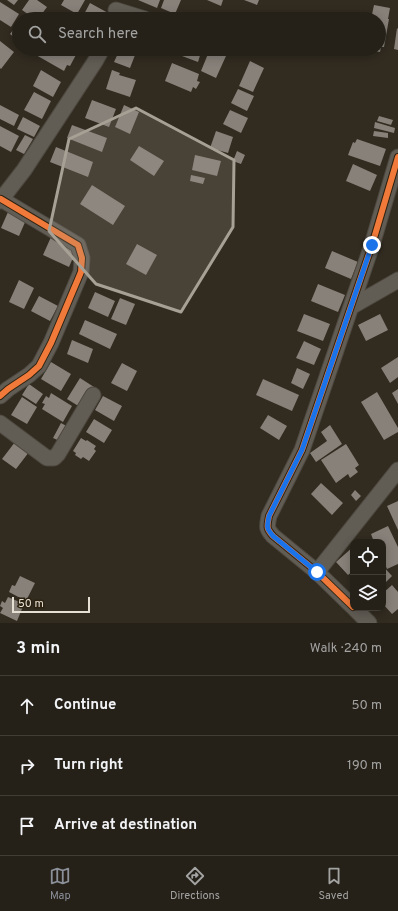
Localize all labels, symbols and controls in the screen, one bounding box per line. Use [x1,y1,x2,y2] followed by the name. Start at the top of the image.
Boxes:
[12,12,386,56] search box
[26,23,48,45] icon: search
[58,25,138,44] text: Search here
[363,236,381,254] route end
[350,539,386,611] map controls
[350,539,386,575] button: locate
[308,563,326,581] route start
[350,575,386,611] button: layers
[12,595,90,614] scale bar
[18,597,44,611] text: 50 m
[16,638,60,660] text: 3 min
[310,641,382,657] text: Walk · 240 m
[16,695,38,717] icon: ahead
[54,696,116,715] text: Continue
[352,698,382,714] text: 50 m
[16,755,38,777] icon: right
[54,756,123,775] text: Turn right
[347,758,382,774] text: 190 m
[16,815,38,837] icon: arrive
[54,816,197,835] text: Arrive at destination
[49,865,71,903] tab: Map
[170,865,220,903] tab: Directions
[318,865,349,903] tab: Saved

